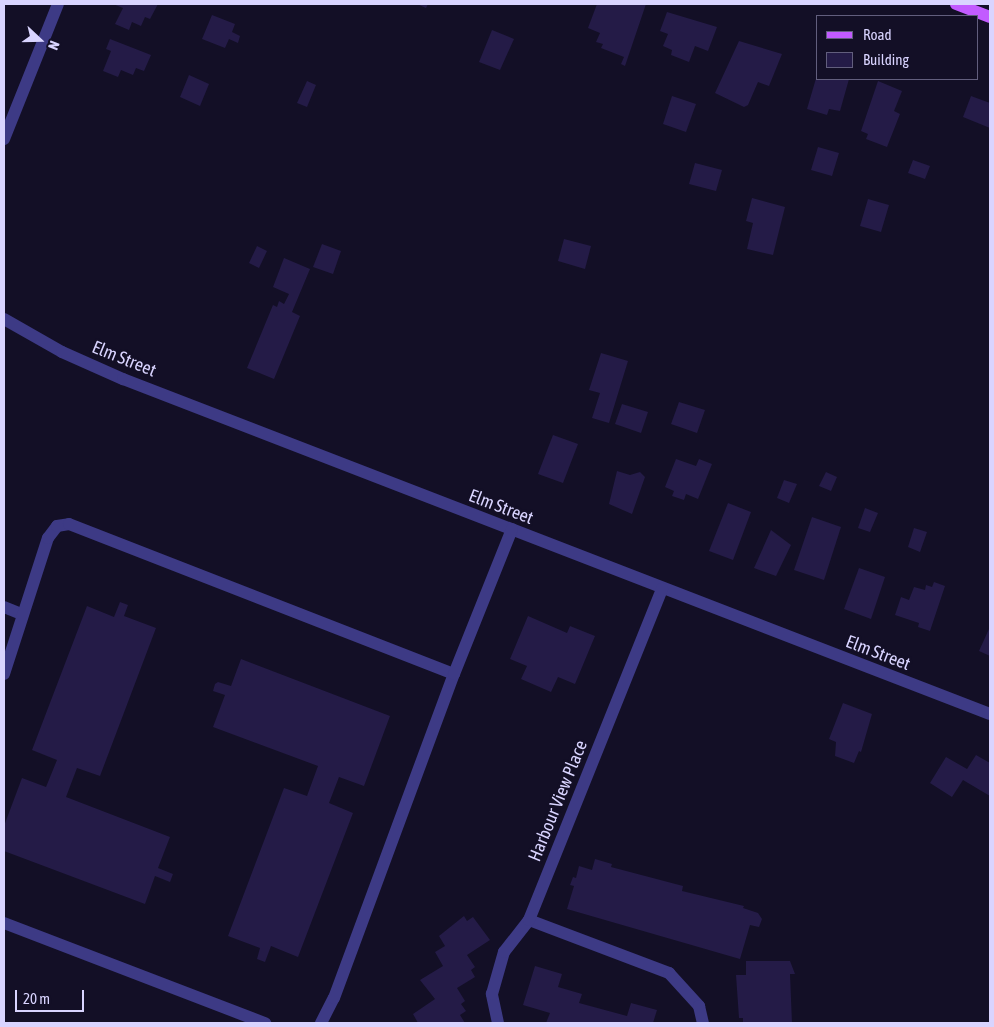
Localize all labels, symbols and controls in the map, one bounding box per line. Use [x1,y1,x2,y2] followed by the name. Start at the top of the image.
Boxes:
[15,15,65,65] north arrow
[816,15,979,80] legend
[863,26,892,43] text: Road
[45,39,63,52] text: N
[863,51,909,68] text: Building
[89,336,159,382] street label: Elm Street
[466,485,536,529] street label: Elm Street
[843,631,913,675] street label: Elm Street
[524,737,592,865] street label: Harbour View Place
[18,980,86,1012] scale bar
[23,990,50,1007] text: 20 m

